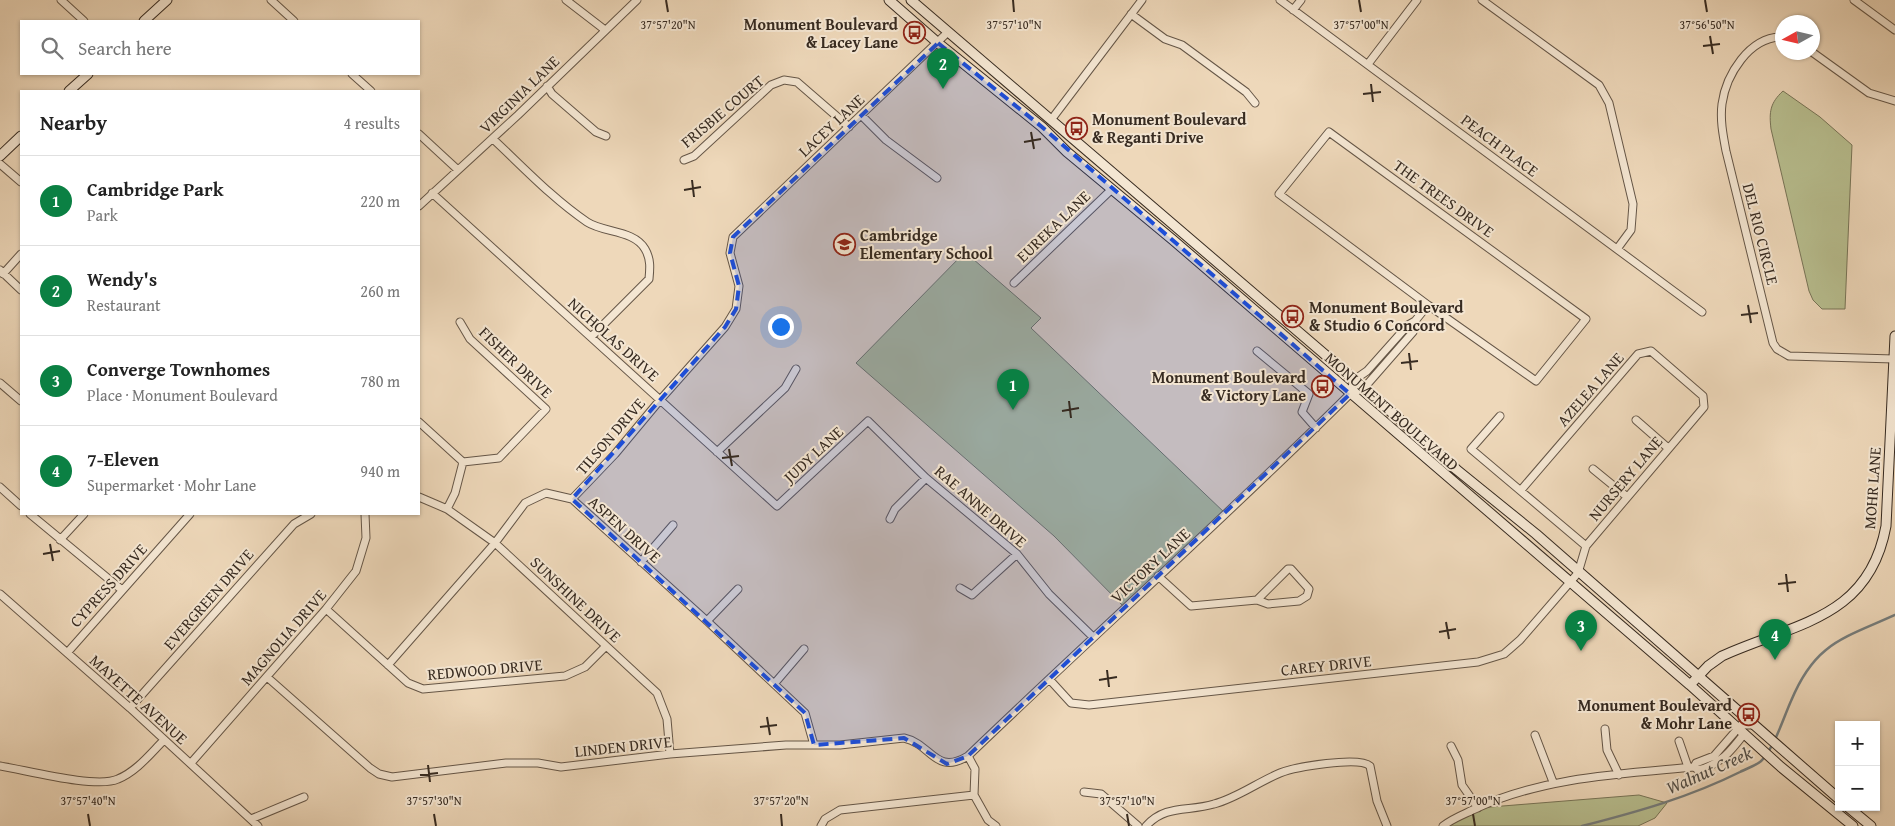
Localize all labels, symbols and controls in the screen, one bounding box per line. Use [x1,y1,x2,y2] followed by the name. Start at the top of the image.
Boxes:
[744,12,899,54] place label: Monument Boulevard & Lacey Lane
[1775,15,1820,60] north arrow
[640,16,696,33] text: 37°57'20"N
[986,16,1042,33] text: 37°57'10"N
[1333,16,1389,33] text: 37°57'00"N
[1679,16,1735,33] text: 37°56'50"N
[20,20,420,75] search box
[902,21,926,45] bus stop icon: Monument Boulevard & Lacey Lane
[38,34,66,62] icon: search
[78,34,172,62] text: Search here
[927,48,959,89] pin: 2
[473,49,565,139] street label: VIRGINIA LANE
[675,69,769,153] street label: FRISBIE COURT
[792,88,870,162] street label: LACEY LANE
[40,107,107,138] text: Nearby
[1092,107,1247,149] place label: Monument Boulevard & Reganti Drive
[1456,108,1544,182] street label: PEACH PLACE
[343,111,400,135] text: 4 results
[1064,116,1088,140] bus stop icon: Monument Boulevard & Reganti Drive
[1389,153,1499,243] street label: THE TREES DRIVE
[87,175,224,203] text: Cambridge Park
[1737,181,1785,287] street label: DEL RIO CIRCLE
[1011,184,1095,268] street label: EUREKA LANE
[52,189,60,213] text: 1
[360,189,400,213] text: 220 m
[87,203,118,227] text: Park
[860,223,993,265] place label: Cambridge Elementary School
[832,232,856,256] school or university icon: Cambridge Elementary School
[87,265,157,293] text: Wendy's
[52,279,60,303] text: 2
[360,279,400,303] text: 260 m
[563,291,665,387] street label: NICHOLAS DRIVE
[87,293,161,317] text: Restaurant
[1309,295,1464,337] place label: Monument Boulevard & Studio 6 Concord
[1281,304,1305,328] bus stop icon: Monument Boulevard & Studio 6 Concord
[768,314,794,340] your location
[474,321,558,403] street label: FISHER DRIVE
[1320,346,1465,476] street label: MONUMENT BOULEVARD
[1551,347,1629,431] street label: AZELEA LANE
[87,355,270,383] text: Converge Townhomes
[1152,365,1307,407] place label: Monument Boulevard & Victory Lane
[52,369,60,393] text: 3
[360,369,400,393] text: 780 m
[997,369,1029,410] pin: 1
[1310,374,1334,398] bus stop icon: Monument Boulevard & Victory Lane
[87,383,278,407] text: Place · Monument Boulevard
[570,392,650,480] street label: TILSON DRIVE
[776,420,848,489] street label: JUDY LANE
[1582,430,1668,526] street label: NURSERY LANE
[87,445,159,473] text: 7-Eleven
[1857,446,1887,530] street label: MOHR LANE
[52,459,60,483] text: 4
[360,459,400,483] text: 940 m
[930,459,1032,553] street label: RAE ANNE DRIVE
[87,473,256,497] text: Supermarket · Mohr Lane
[583,490,667,568] street label: ASPEN DRIVE
[1105,522,1195,608] street label: VICTORY LANE
[64,538,152,632] street label: CYPRESS DRIVE
[157,543,259,655] street label: EVERGREEN DRIVE
[525,550,627,648] street label: SUNSHINE DRIVE
[234,584,332,690] street label: MAGNOLIA DRIVE
[1565,610,1597,651] pin: 3
[1759,619,1791,660] pin: 4
[85,648,193,750] street label: MAYETTE AVENUE
[1280,648,1372,682] street label: CAREY DRIVE
[427,652,543,686] street label: REDWOOD DRIVE
[1578,693,1733,735] place label: Monument Boulevard & Mohr Lane
[1736,702,1760,726] bus stop icon: Monument Boulevard & Mohr Lane
[1835,721,1880,811] map controls
[1835,721,1880,766] button: +
[573,729,673,763] street label: LINDEN DRIVE
[1662,739,1757,801] water label: Walnut Creek
[1835,766,1880,811] button: −
[60,792,116,809] text: 37°57'40"N
[406,792,462,809] text: 37°57'30"N
[753,792,809,809] text: 37°57'20"N
[1099,792,1155,809] text: 37°57'10"N
[1445,792,1501,809] text: 37°57'00"N

